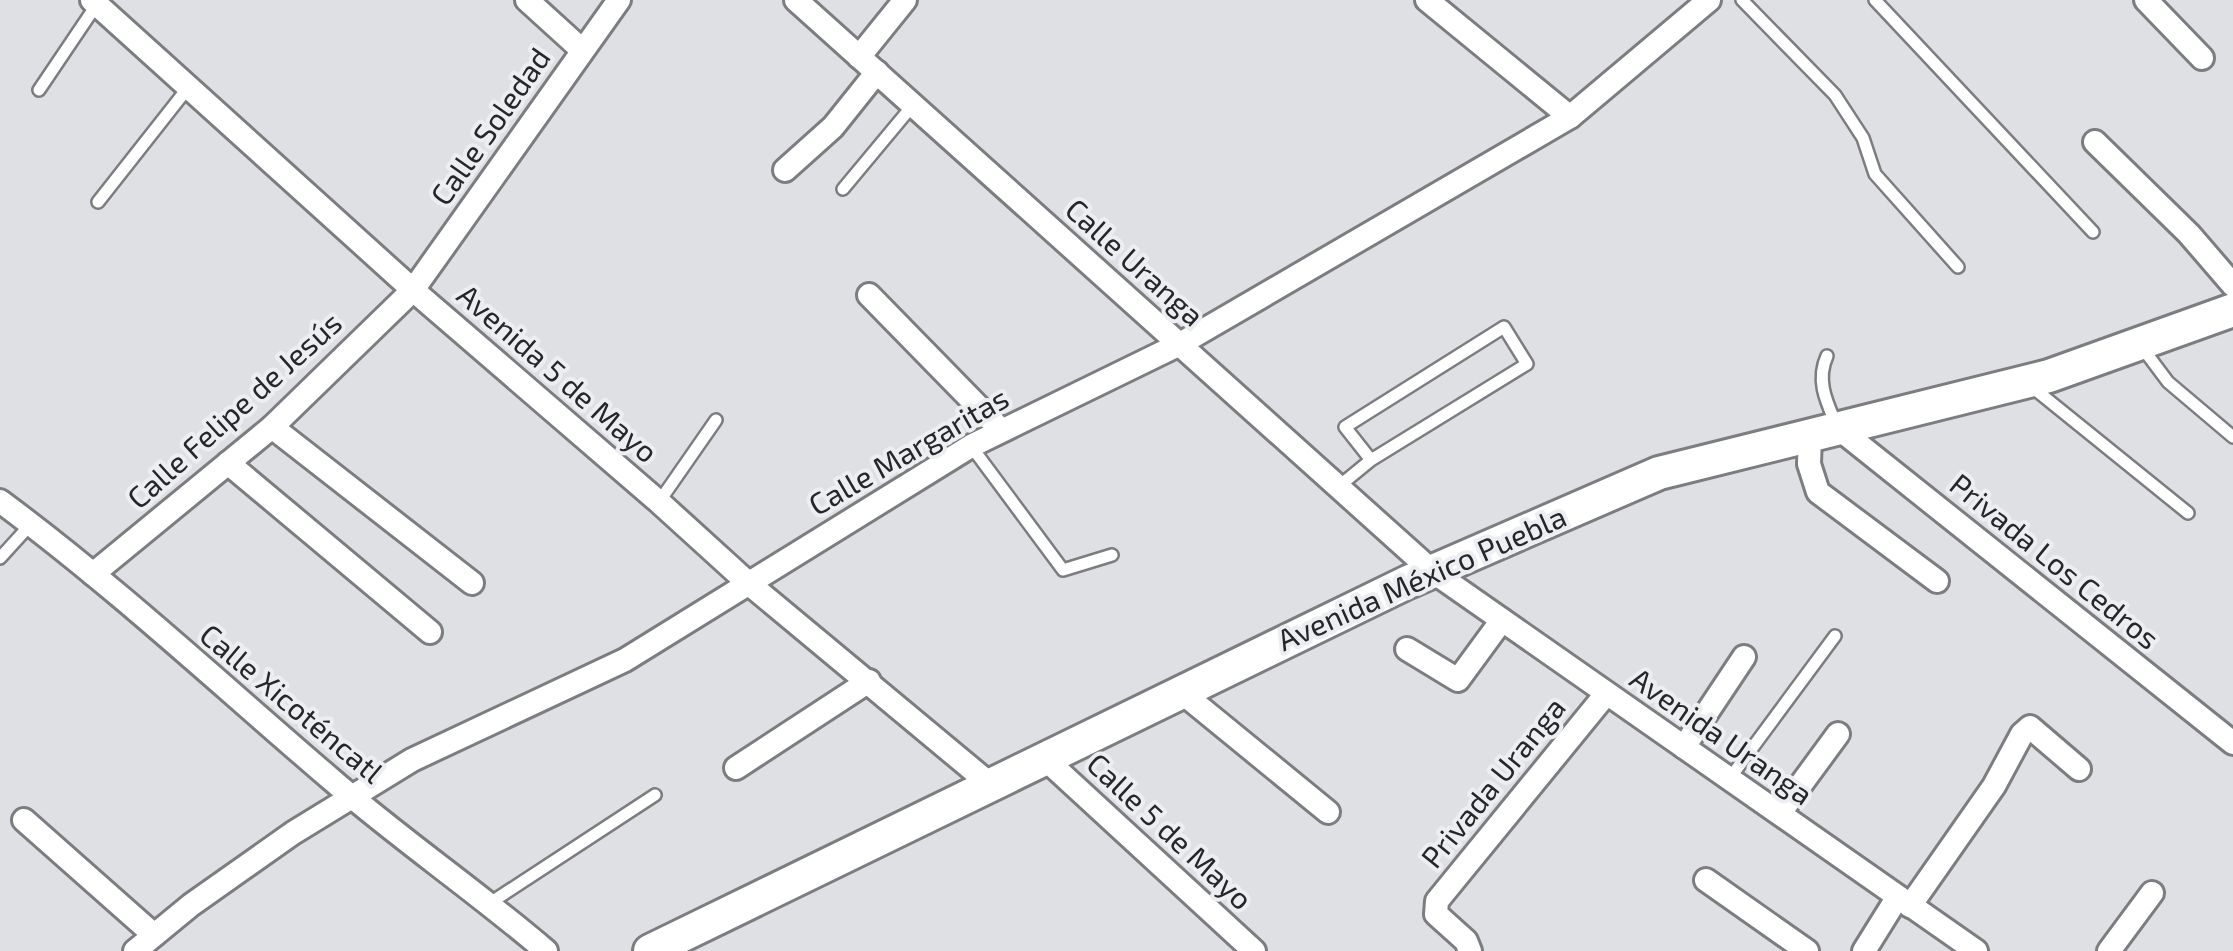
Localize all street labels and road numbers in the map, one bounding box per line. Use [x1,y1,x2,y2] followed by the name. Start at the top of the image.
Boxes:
[422,40,557,212] street label: Calle Soledad
[1059,190,1212,333] street label: Calle Uranga
[451,276,666,469] street label: Avenida 5 de Mayo
[119,304,348,515] street label: Calle Felipe de Jesús
[802,379,1014,522] street label: Calle Margaritas
[1944,465,2167,656] street label: Privada Los Cedros
[1271,497,1571,657] street label: Avenida México Puebla
[193,615,391,790] street label: Calle Xicoténcatl
[1624,659,1820,812] street label: Avenida Uranga
[1413,689,1572,874] street label: Privada Uranga
[1080,745,1260,916] street label: Calle 5 de Mayo

